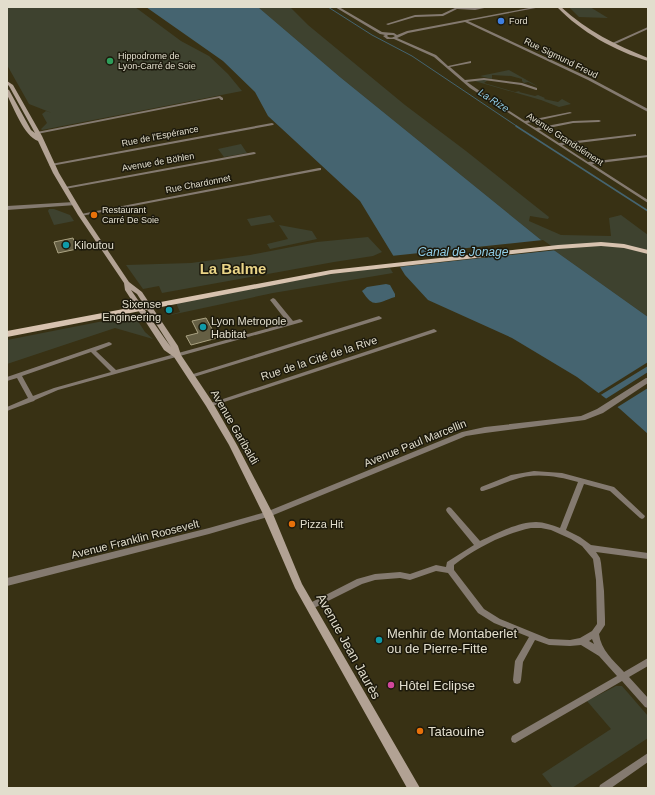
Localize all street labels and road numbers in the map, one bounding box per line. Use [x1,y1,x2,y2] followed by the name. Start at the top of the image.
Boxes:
[523,36,599,80] street label: Rue Sigmund Freud
[525,110,606,168] street label: Avenue Grandclément
[121,124,199,148] street label: Rue de l'Espérance
[121,151,195,173] street label: Avenue de Böhlen
[165,173,232,195] street label: Rue Chardonnet
[259,333,379,383] street label: Rue de la Cité de la Rive
[209,388,261,466] street label: Avenue Garibaldi
[362,417,468,469] street label: Avenue Paul Marcellin
[70,517,200,561] street label: Avenue Franklin Roosevelt
[313,591,384,702] street label: Avenue Jean Jaurès

